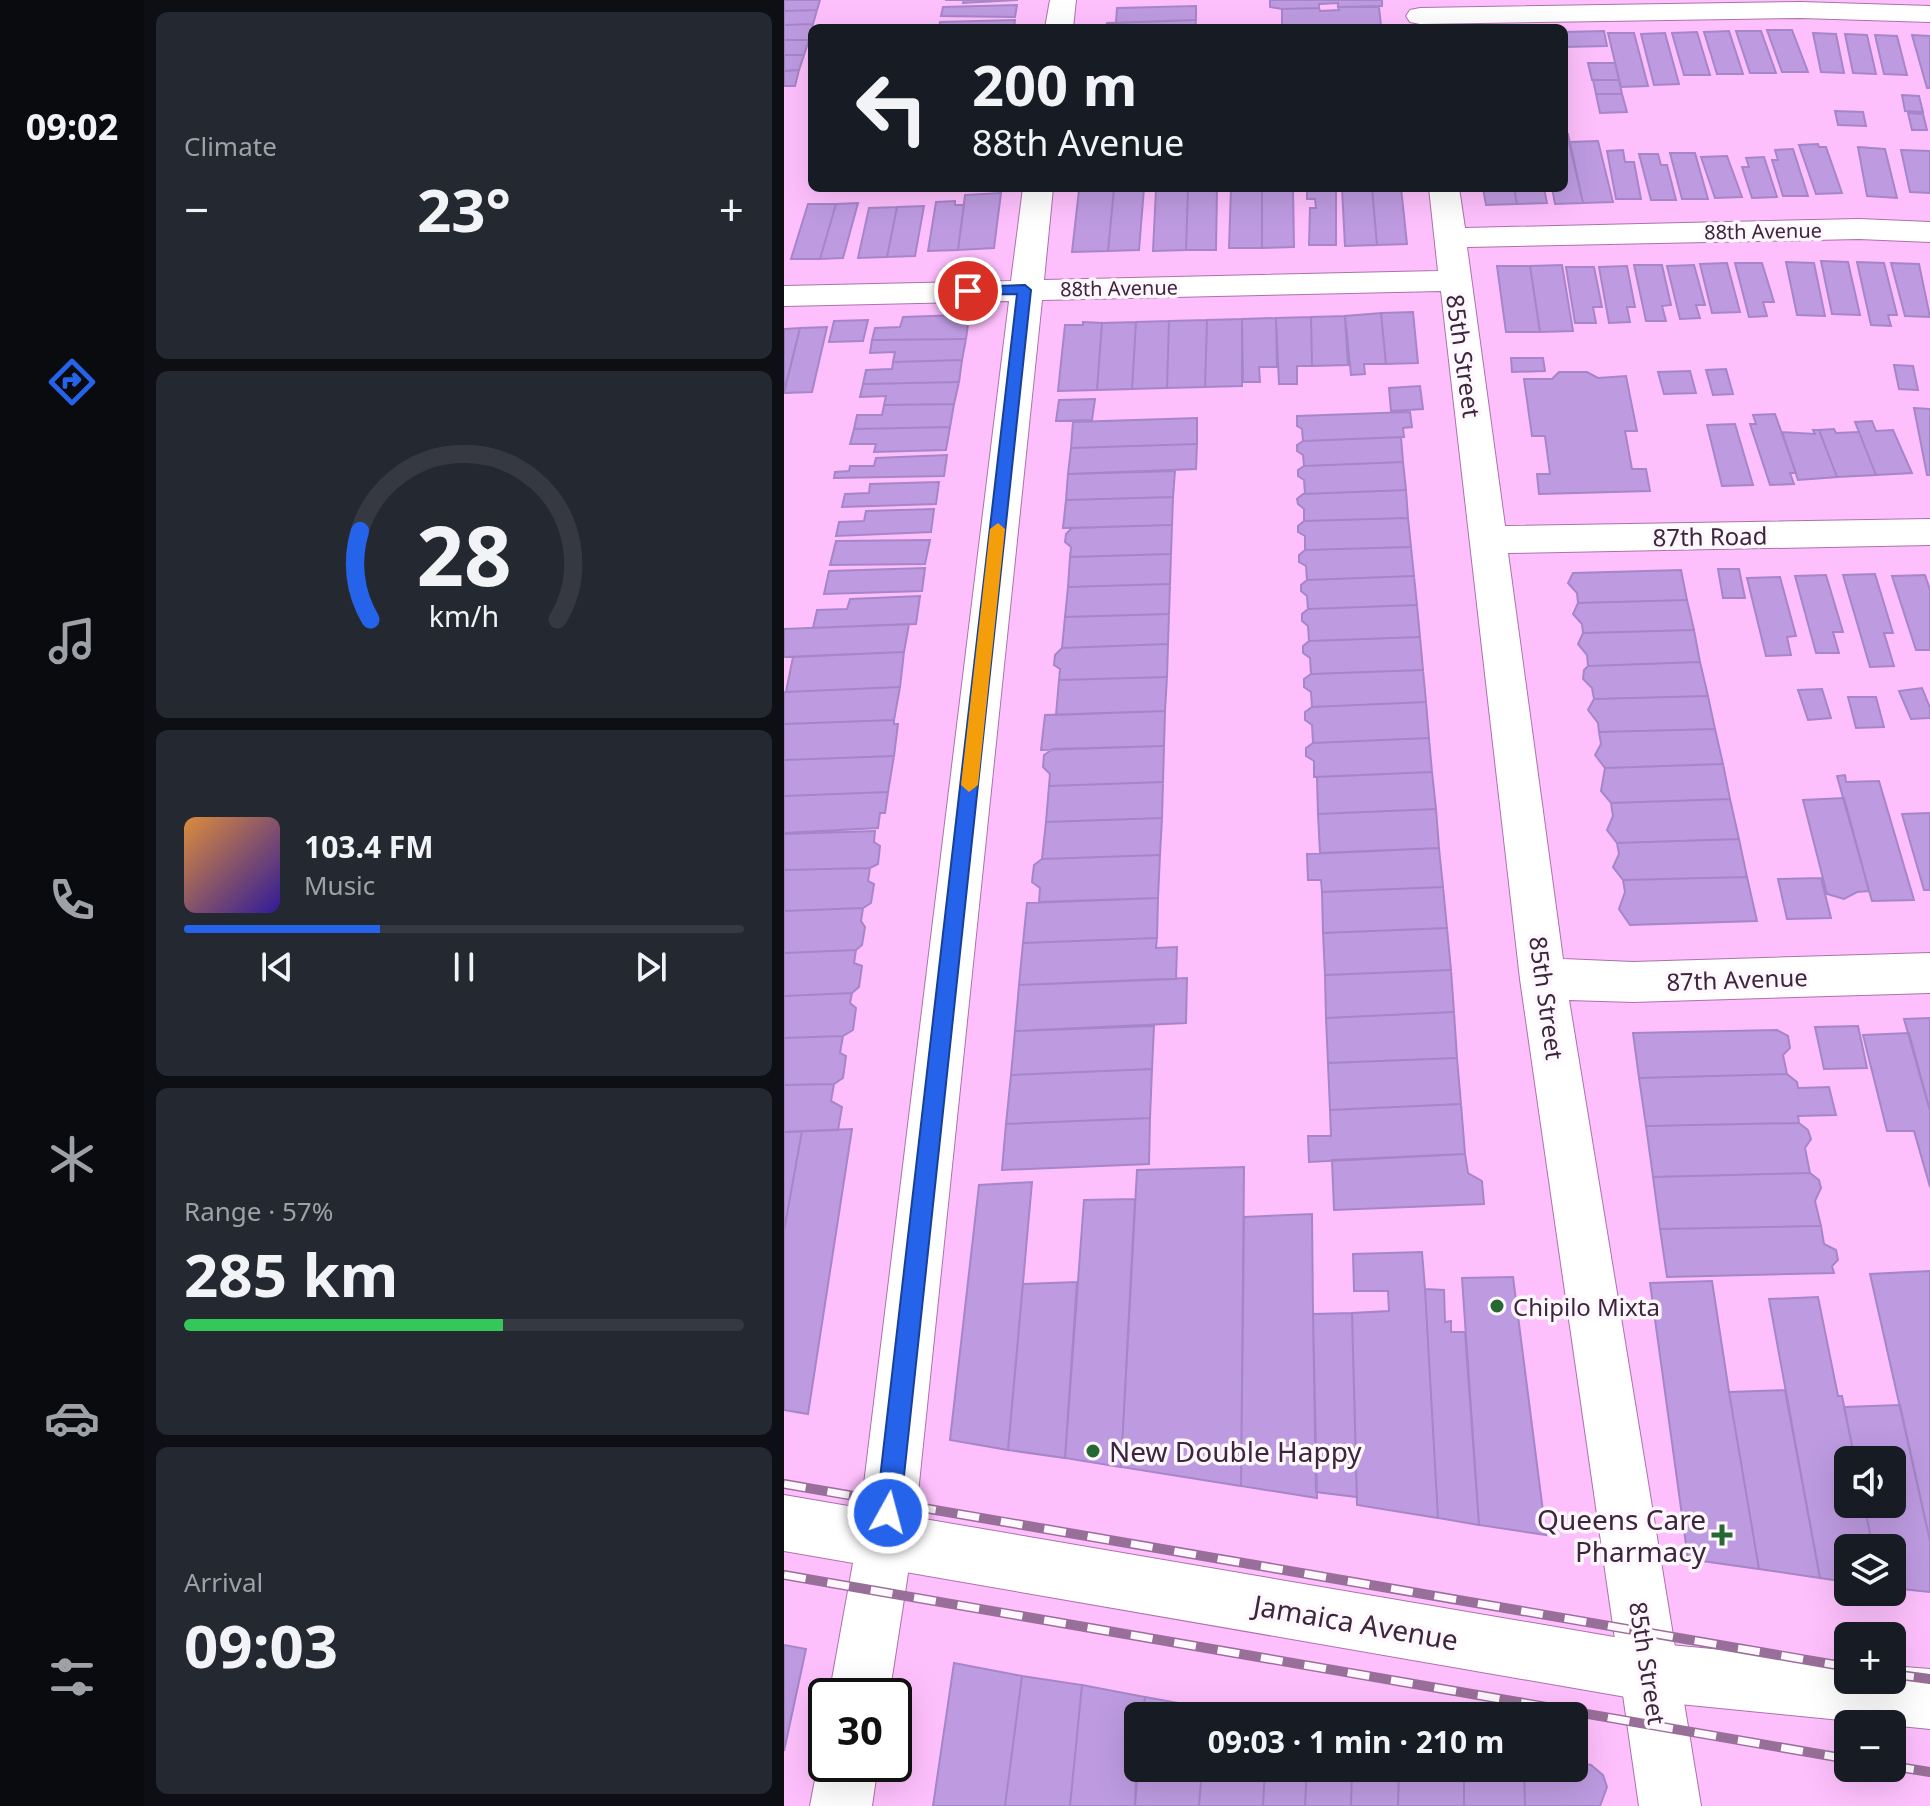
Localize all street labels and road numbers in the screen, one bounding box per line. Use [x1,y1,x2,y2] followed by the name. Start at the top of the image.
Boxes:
[1704,216,1822,246] street label: 88th Avenue
[1060,273,1178,303] street label: 88th Avenue
[1439,292,1489,420] street label: 85th Street
[1652,519,1768,553] street label: 87th Road
[1522,934,1572,1062] street label: 85th Street
[1666,960,1808,998] street label: 87th Avenue
[1248,1585,1461,1659] street label: Jamaica Avenue
[1622,1599,1674,1727] street label: 85th Street

